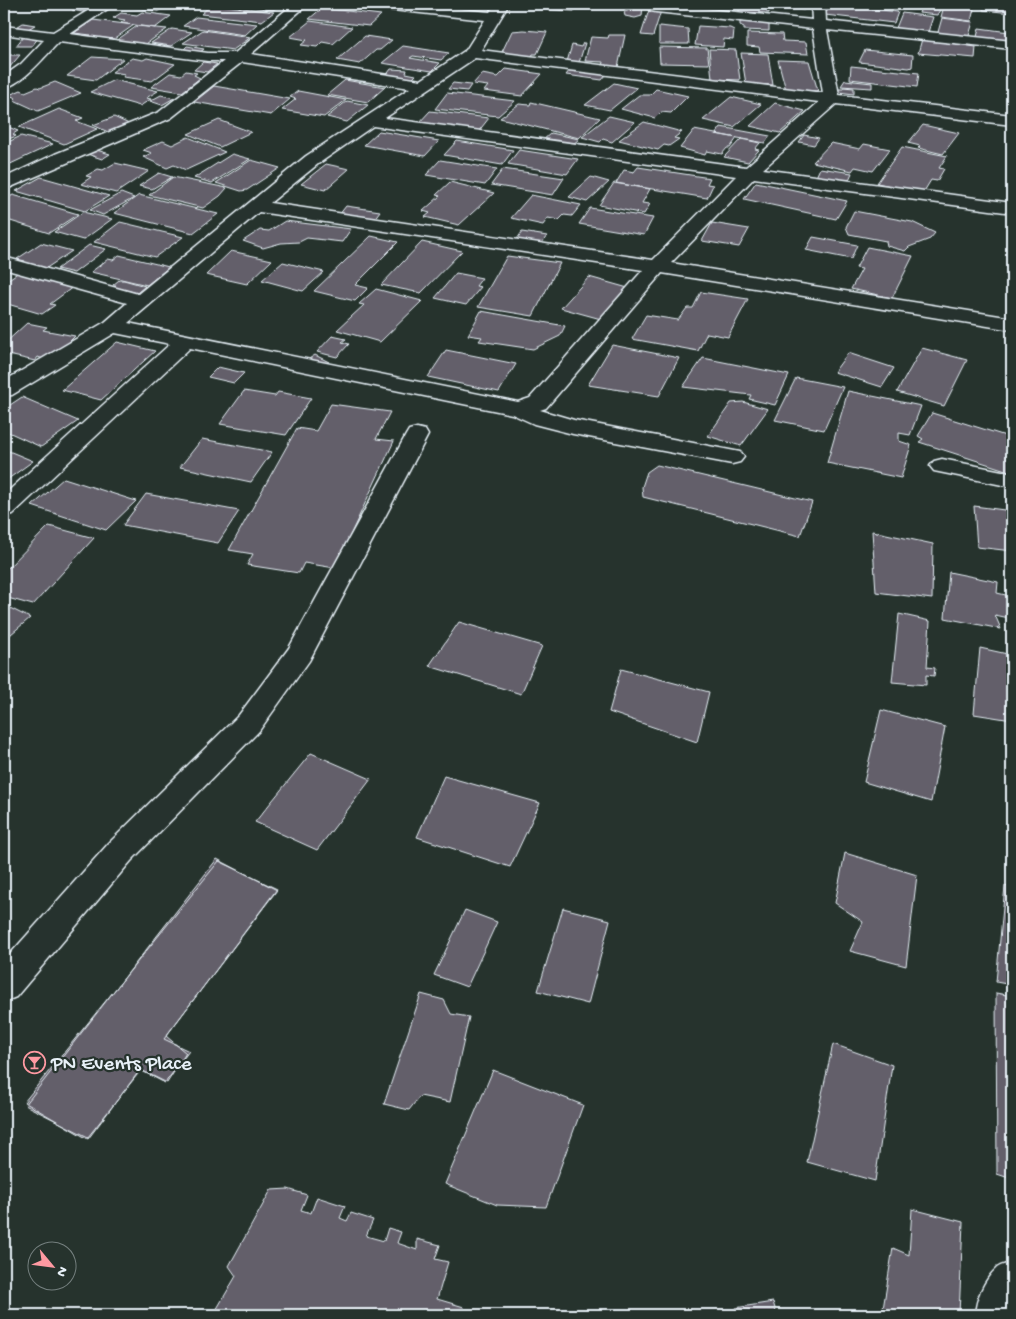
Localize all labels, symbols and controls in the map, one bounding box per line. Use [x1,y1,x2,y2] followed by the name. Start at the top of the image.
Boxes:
[23,1050,47,1074] bar icon: PN Events Place
[50,1053,193,1078] place label: PN Events Place
[28,1242,78,1292] north arrow
[52,1263,71,1279] text: N

